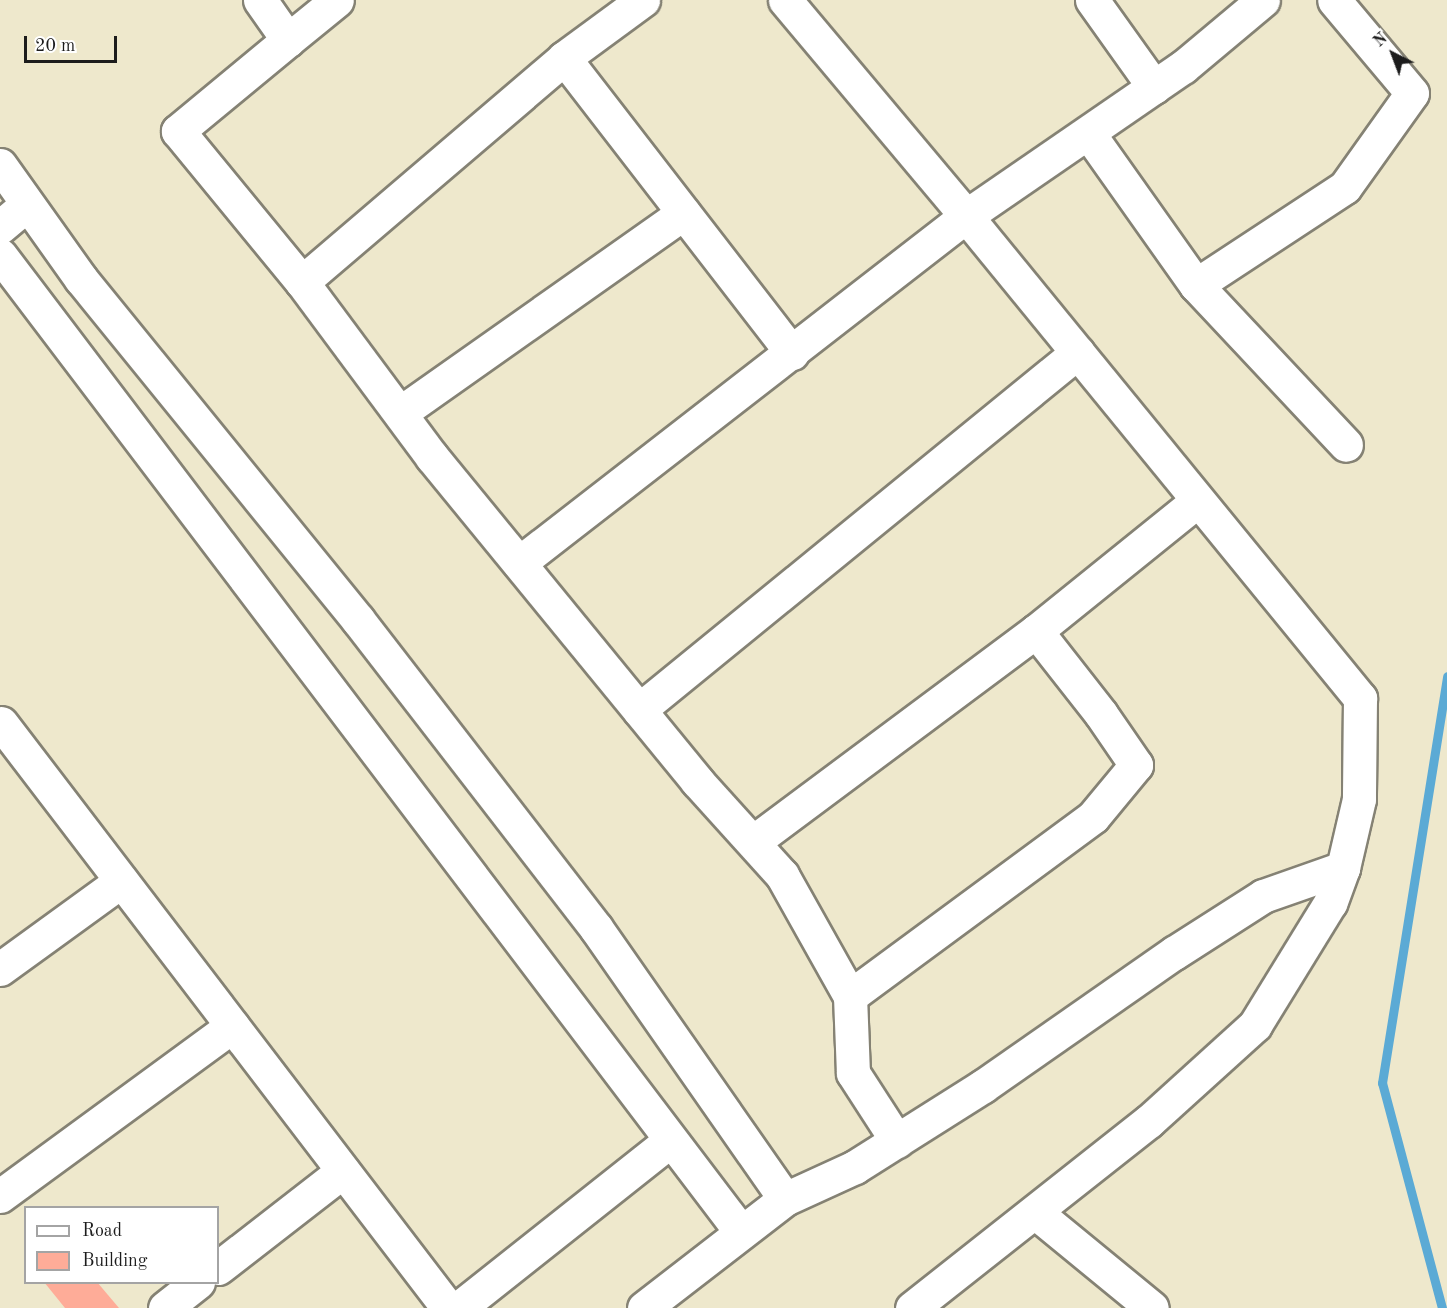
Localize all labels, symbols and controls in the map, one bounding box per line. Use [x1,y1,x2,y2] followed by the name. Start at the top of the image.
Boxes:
[27,24,120,62] scale bar
[1363,24,1423,84] north arrow
[1371,31,1391,51] text: N
[35,37,75,55] text: 20 m
[24,1206,219,1284] legend
[82,1222,122,1240] text: Road
[82,1252,147,1270] text: Building

